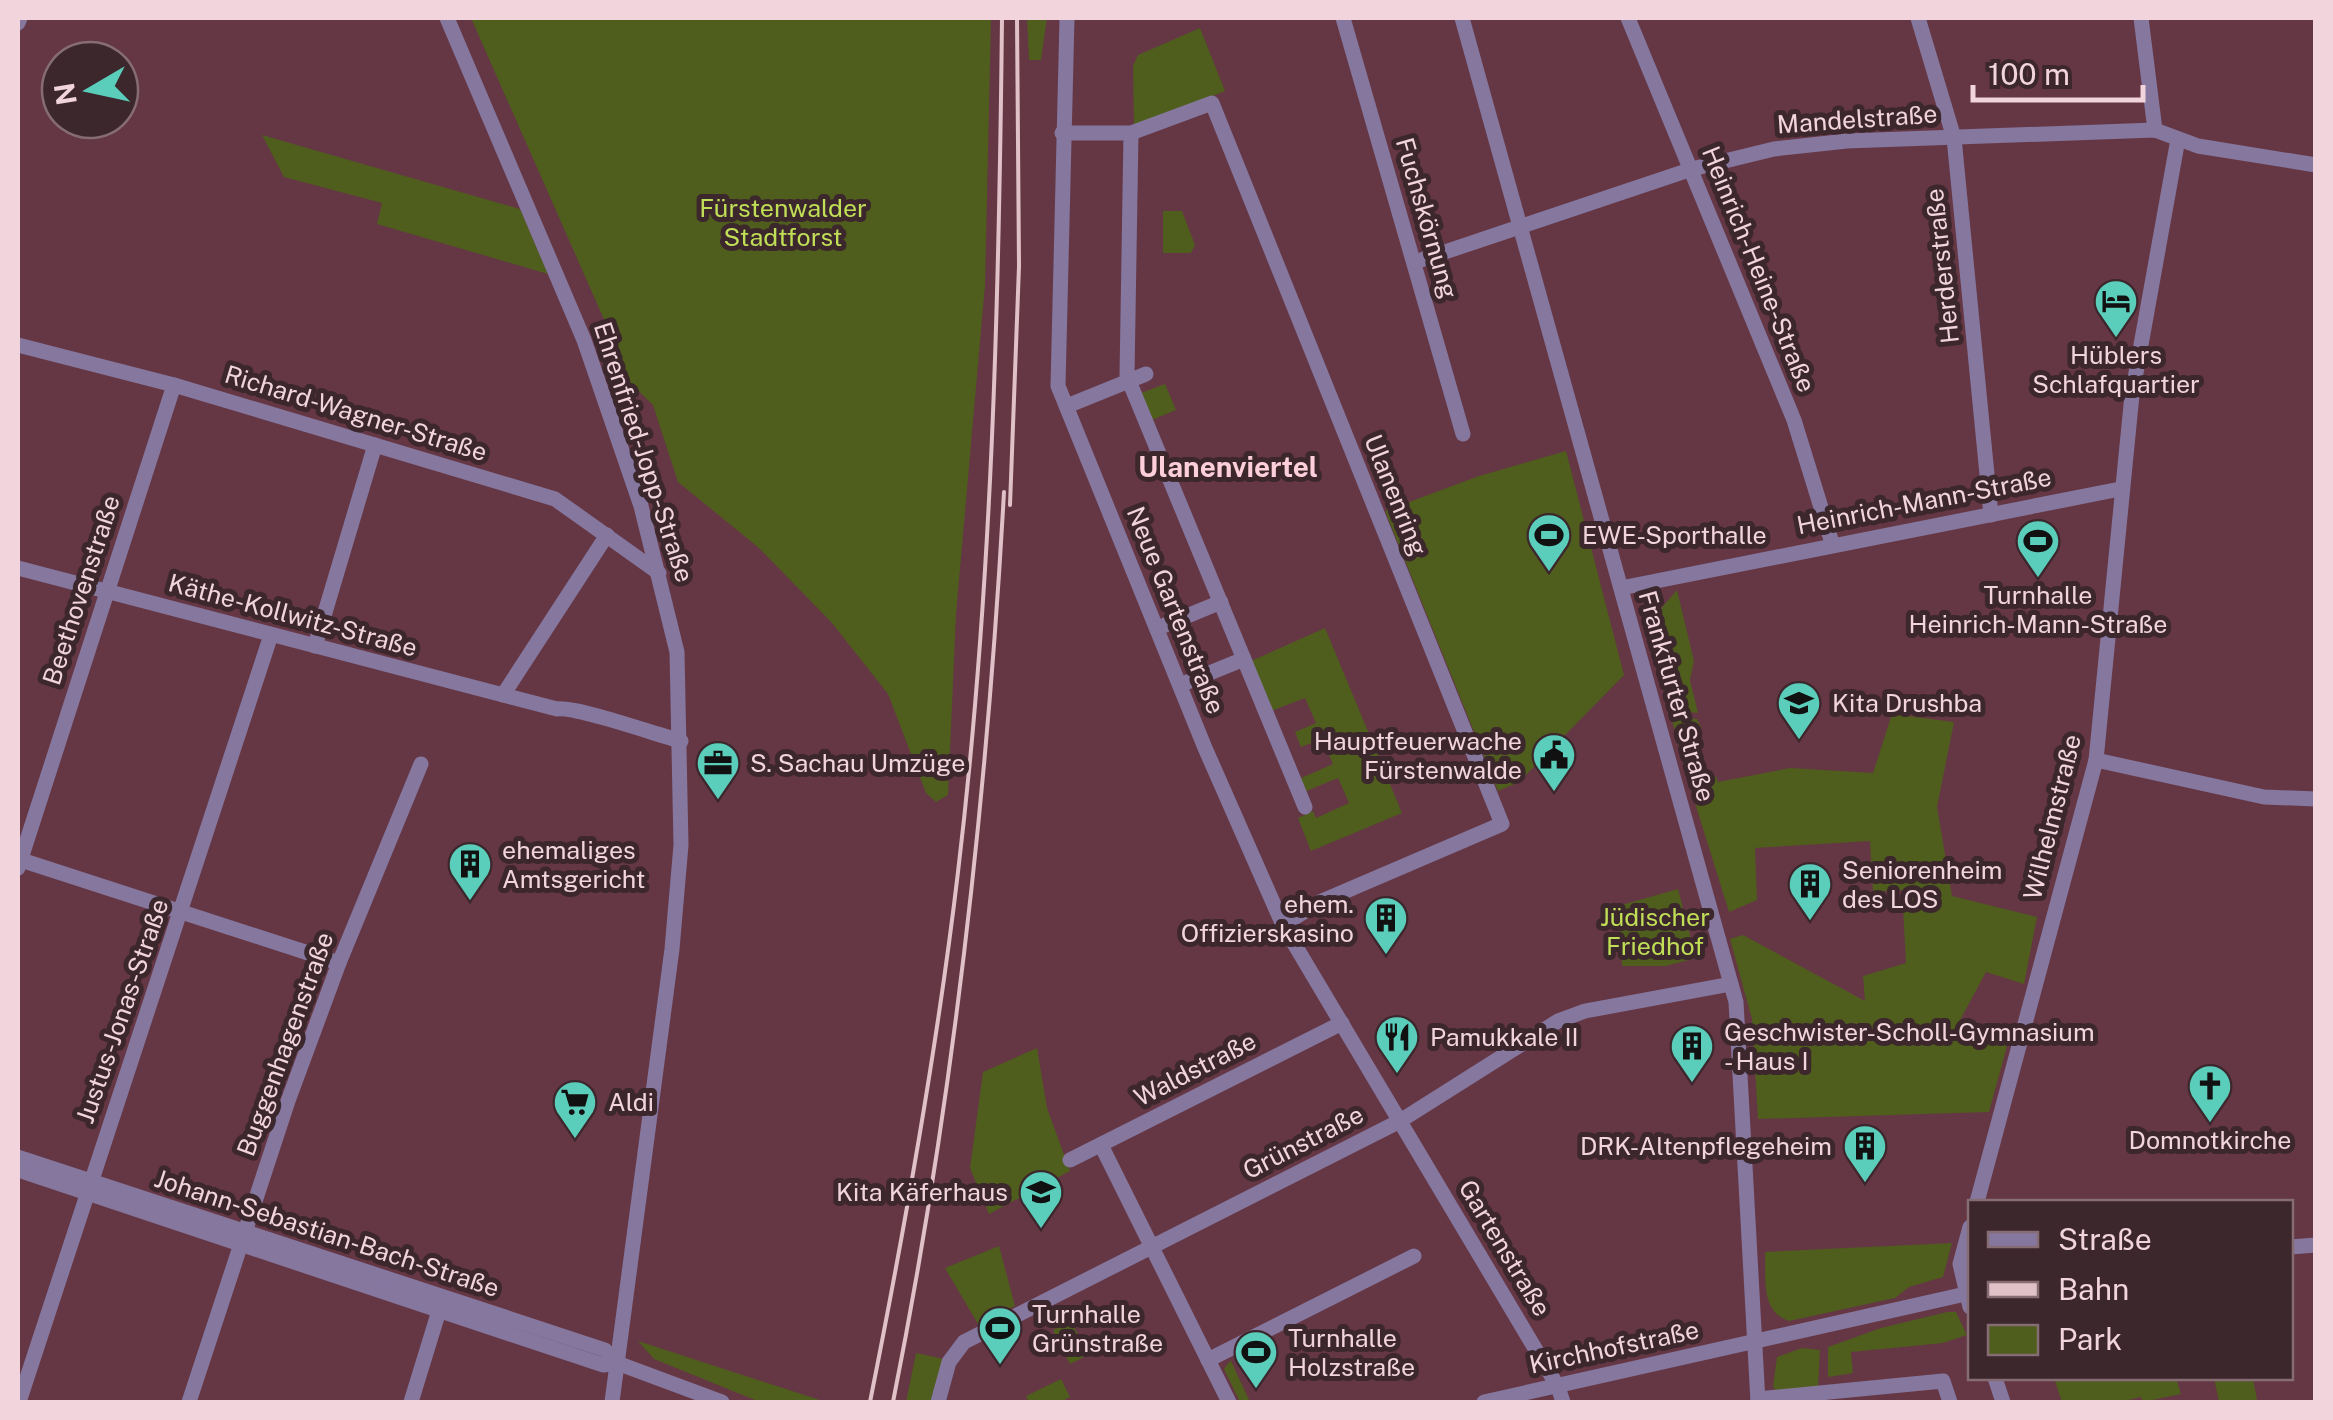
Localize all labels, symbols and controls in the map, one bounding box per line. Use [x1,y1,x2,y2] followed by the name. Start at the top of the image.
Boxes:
[40,40,140,140] north arrow
[1973,40,2143,102] scale bar
[1988,56,2070,92] text: 100 m
[47,81,83,107] text: N
[1776,98,1938,140] street label: Mandelstraße
[1390,134,1464,302] street label: Fuchskörnung
[1696,142,1822,396] street label: Heinrich-Heine-Straße
[1919,187,1965,345] street label: Herderstraße
[699,193,867,252] park label: Fürstenwalder Stadtforst
[2093,278,2139,339] hotel icon: Hüblers Schlafquartier
[588,318,700,586] street label: Ehrenfried-Jopp-Straße
[2032,340,2200,399] place label: Hüblers Schlafquartier
[221,359,491,467] street label: Richard-Wagner-Straße
[1358,430,1434,560] street label: Ulanenring
[1138,450,1318,483] district label: Ulanenviertel
[1794,462,2054,540] street label: Heinrich-Mann-Straße
[36,491,126,689] street label: Beethovenstraße
[1121,502,1231,718] street label: Neue Gartenstraße
[1526,512,1572,573] sports icon: EWE-Sporthalle
[2015,518,2061,579] sports icon: Turnhalle Heinrich-Mann-Straße
[1582,520,1767,550] place label: EWE-Sporthalle
[165,567,421,663] street label: Käthe-Kollwitz-Straße
[1909,580,2167,639] place label: Turnhalle Heinrich-Mann-Straße
[1633,587,1721,805] street label: Frankfurter Straße
[1776,680,1822,741] school or university icon: Kita Drushba
[1832,688,1982,718] place label: Kita Drushba
[1314,726,1522,785] place label: Hauptfeuerwache Fürstenwalde
[2017,731,2087,903] street label: Wilhelmstraße
[1531,732,1577,793] public building icon: Hauptfeuerwache Fürstenwalde
[695,740,741,801] office icon: S. Sachau Umzüge
[750,748,965,778] place label: S. Sachau Umzüge
[502,835,645,894] place label: ehemaliges Amtsgericht
[447,841,493,902] building icon: ehemaliges Amtsgericht
[1842,855,2002,914] place label: Seniorenheim des LOS
[1787,861,1833,922] building icon: Seniorenheim des LOS
[1181,889,1354,948] place label: ehem. Offizierskasino
[69,895,175,1127] street label: Justus-Jonas-Straße
[1363,895,1409,956] building icon: ehem. Offizierskasino
[1600,902,1710,961] park label: Jüdischer Friedhof
[231,928,339,1160] street label: Buggenhagenstraße
[1374,1014,1420,1075] restaurant icon: Pamukkale II
[1724,1017,2095,1076] place label: Geschwister-Scholl-Gymnasium - Haus I
[1430,1022,1579,1052] place label: Pamukkale II
[1669,1023,1715,1084] building icon: Geschwister-Scholl-Gymnasium - Haus I
[1129,1026,1261,1112] street label: Waldstraße
[2187,1063,2233,1124] church icon: Domnotkirche
[552,1079,598,1140] supermarket icon: Aldi
[608,1087,654,1117] place label: Aldi
[1238,1099,1368,1185] street label: Grünstraße
[1842,1123,1888,1184] building icon: DRK-Altenpflegeheim
[2129,1125,2291,1155] place label: Domnotkirche
[1580,1131,1832,1161] place label: DRK-Altenpflegeheim
[151,1163,503,1303] street label: Johann-Sebastian-Bach-Straße
[1018,1169,1064,1230] school or university icon: Kita Käferhaus
[1453,1174,1557,1322] street label: Gartenstraße
[836,1177,1008,1207] place label: Kita Käferhaus
[1968,1200,2293,1380] legend
[2058,1221,2152,1257] text: Straße
[2058,1271,2129,1307] text: Bahn
[1032,1299,1163,1358] place label: Turnhalle Grünstraße
[977,1305,1023,1366] sports icon: Turnhalle Grünstraße
[1526,1314,1702,1380] street label: Kirchhofstraße
[2058,1321,2122,1357] text: Park
[1288,1323,1415,1382] place label: Turnhalle Holzstraße
[1233,1329,1279,1390] sports icon: Turnhalle Holzstraße

